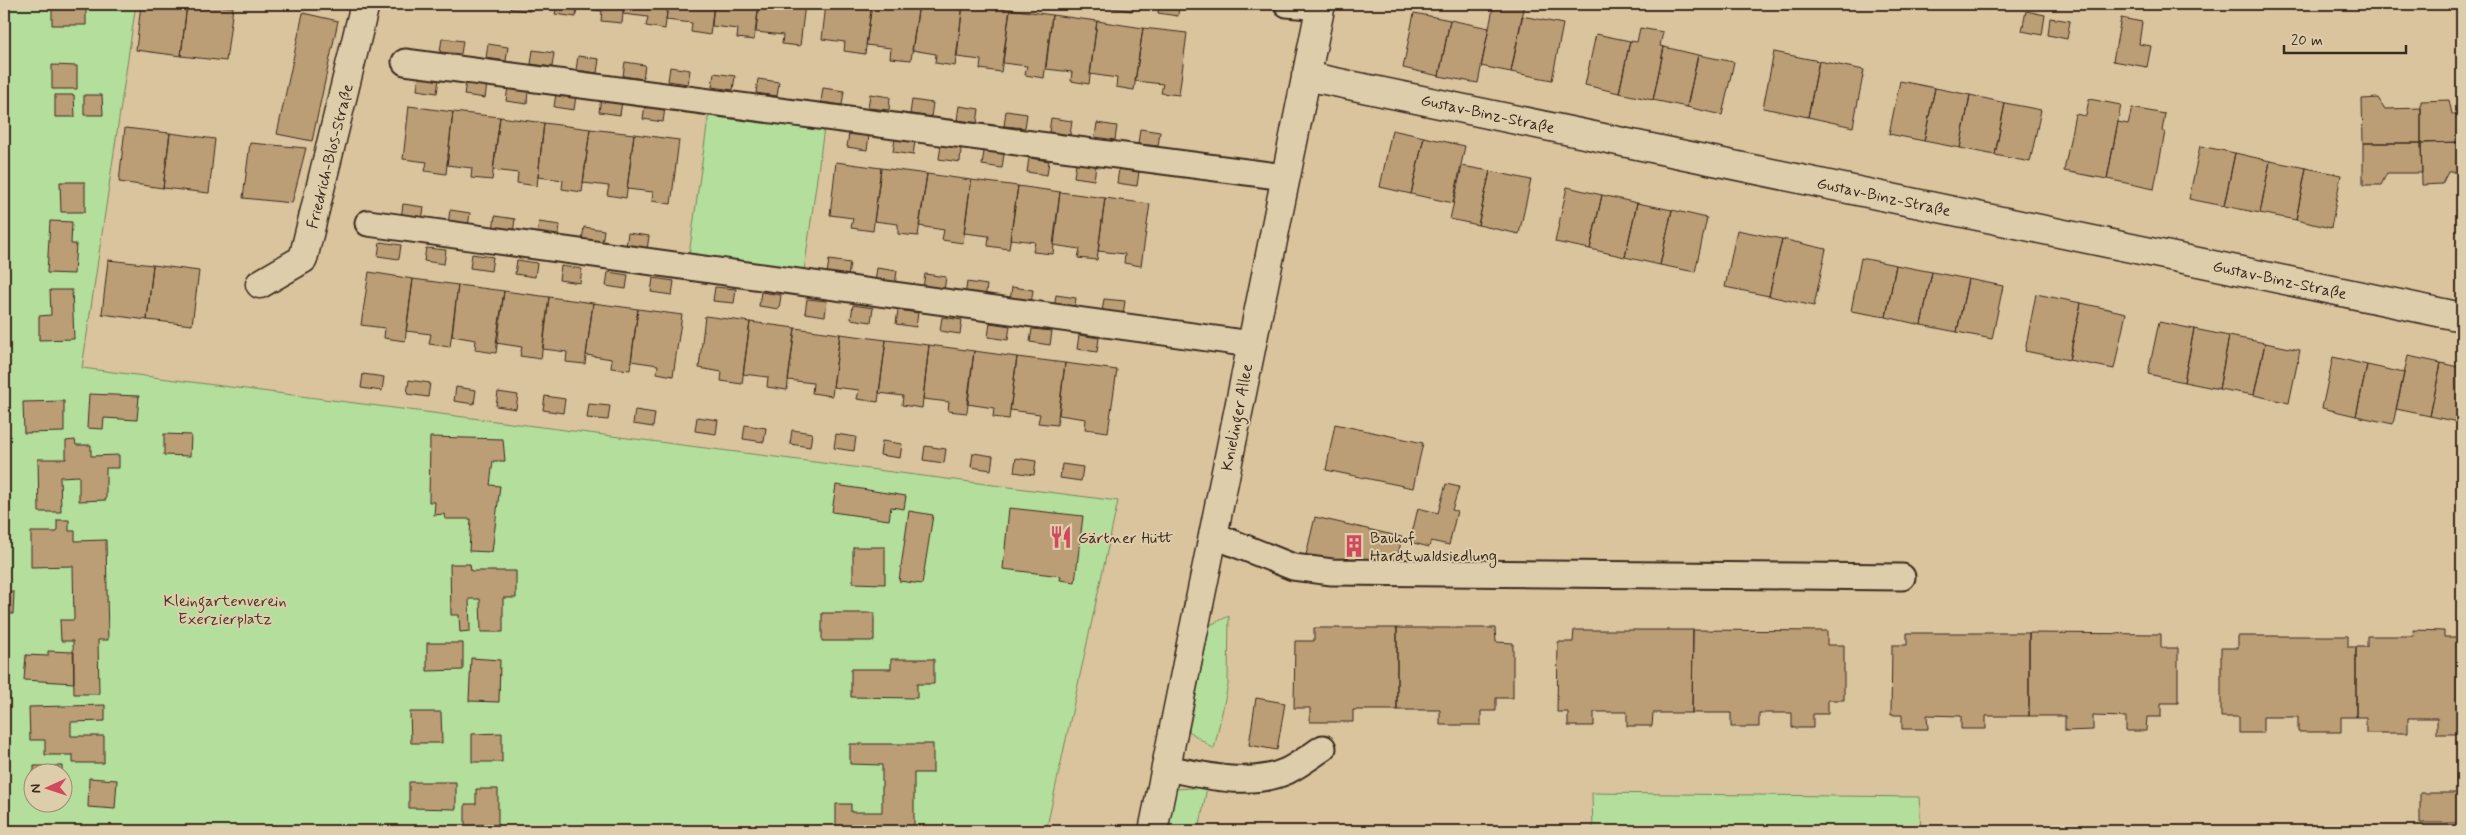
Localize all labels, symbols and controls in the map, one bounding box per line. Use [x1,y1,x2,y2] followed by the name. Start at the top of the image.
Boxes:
[2284,22,2406,54] scale bar
[2291,31,2323,51] text: 20 m
[302,82,359,231] street label: Friedrich-Blos-Straße
[1419,90,1557,139] street label: Gustav-Binz-Straße
[1815,173,1953,222] street label: Gustav-Binz-Straße
[2211,256,2349,305] street label: Gustav-Binz-Straße
[1217,362,1259,473] street label: Knielinger Allee
[1048,524,1074,550] restaurant icon: Gärtner Hütt
[1078,528,1174,549] place label: Gärtner Hütt
[1370,528,1497,568] place label: Bauhof Hardtwaldsiedlung
[1341,533,1367,559] building icon: Bauhof Hardtwaldsiedlung
[164,591,286,630] park label: Kleingartenverein Exerzierplatz
[22,762,72,812] north arrow
[27,783,45,794] text: N

